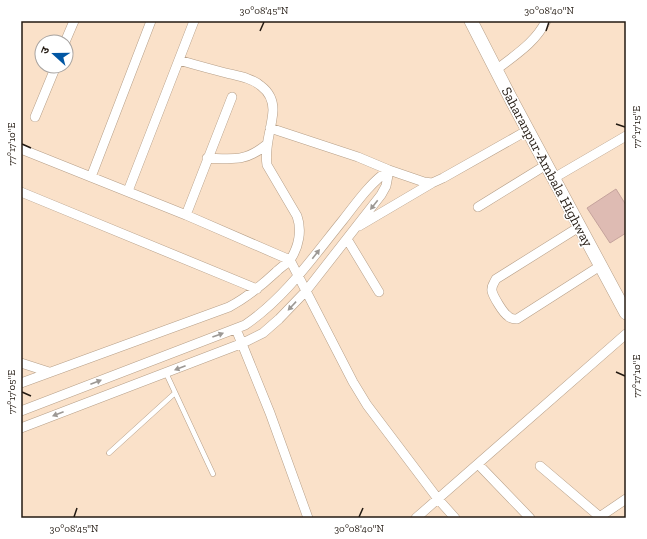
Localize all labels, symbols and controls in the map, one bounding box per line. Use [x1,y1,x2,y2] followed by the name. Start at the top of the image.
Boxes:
[240,5,289,17] text: 30°08'45"N
[524,5,574,17] text: 30°08'40"N
[34,34,74,74] north arrow
[38,45,53,56] text: उ
[498,84,597,251] street label: Saharanpur-Ambala Highway
[631,106,643,148] text: 77°17'15"E
[6,122,18,165] text: 77°17'10"E
[369,199,378,210] one-way arrow
[311,248,320,259] one-way arrow
[287,301,296,311] one-way arrow
[212,332,224,338] one-way arrow
[631,354,643,397] text: 77°17'10"E
[173,365,185,371] one-way arrow
[6,370,18,414] text: 77°17'05"E
[91,378,103,384] one-way arrow
[52,411,64,417] one-way arrow
[50,523,99,535] text: 30°08'45"N
[334,523,384,535] text: 30°08'40"N

